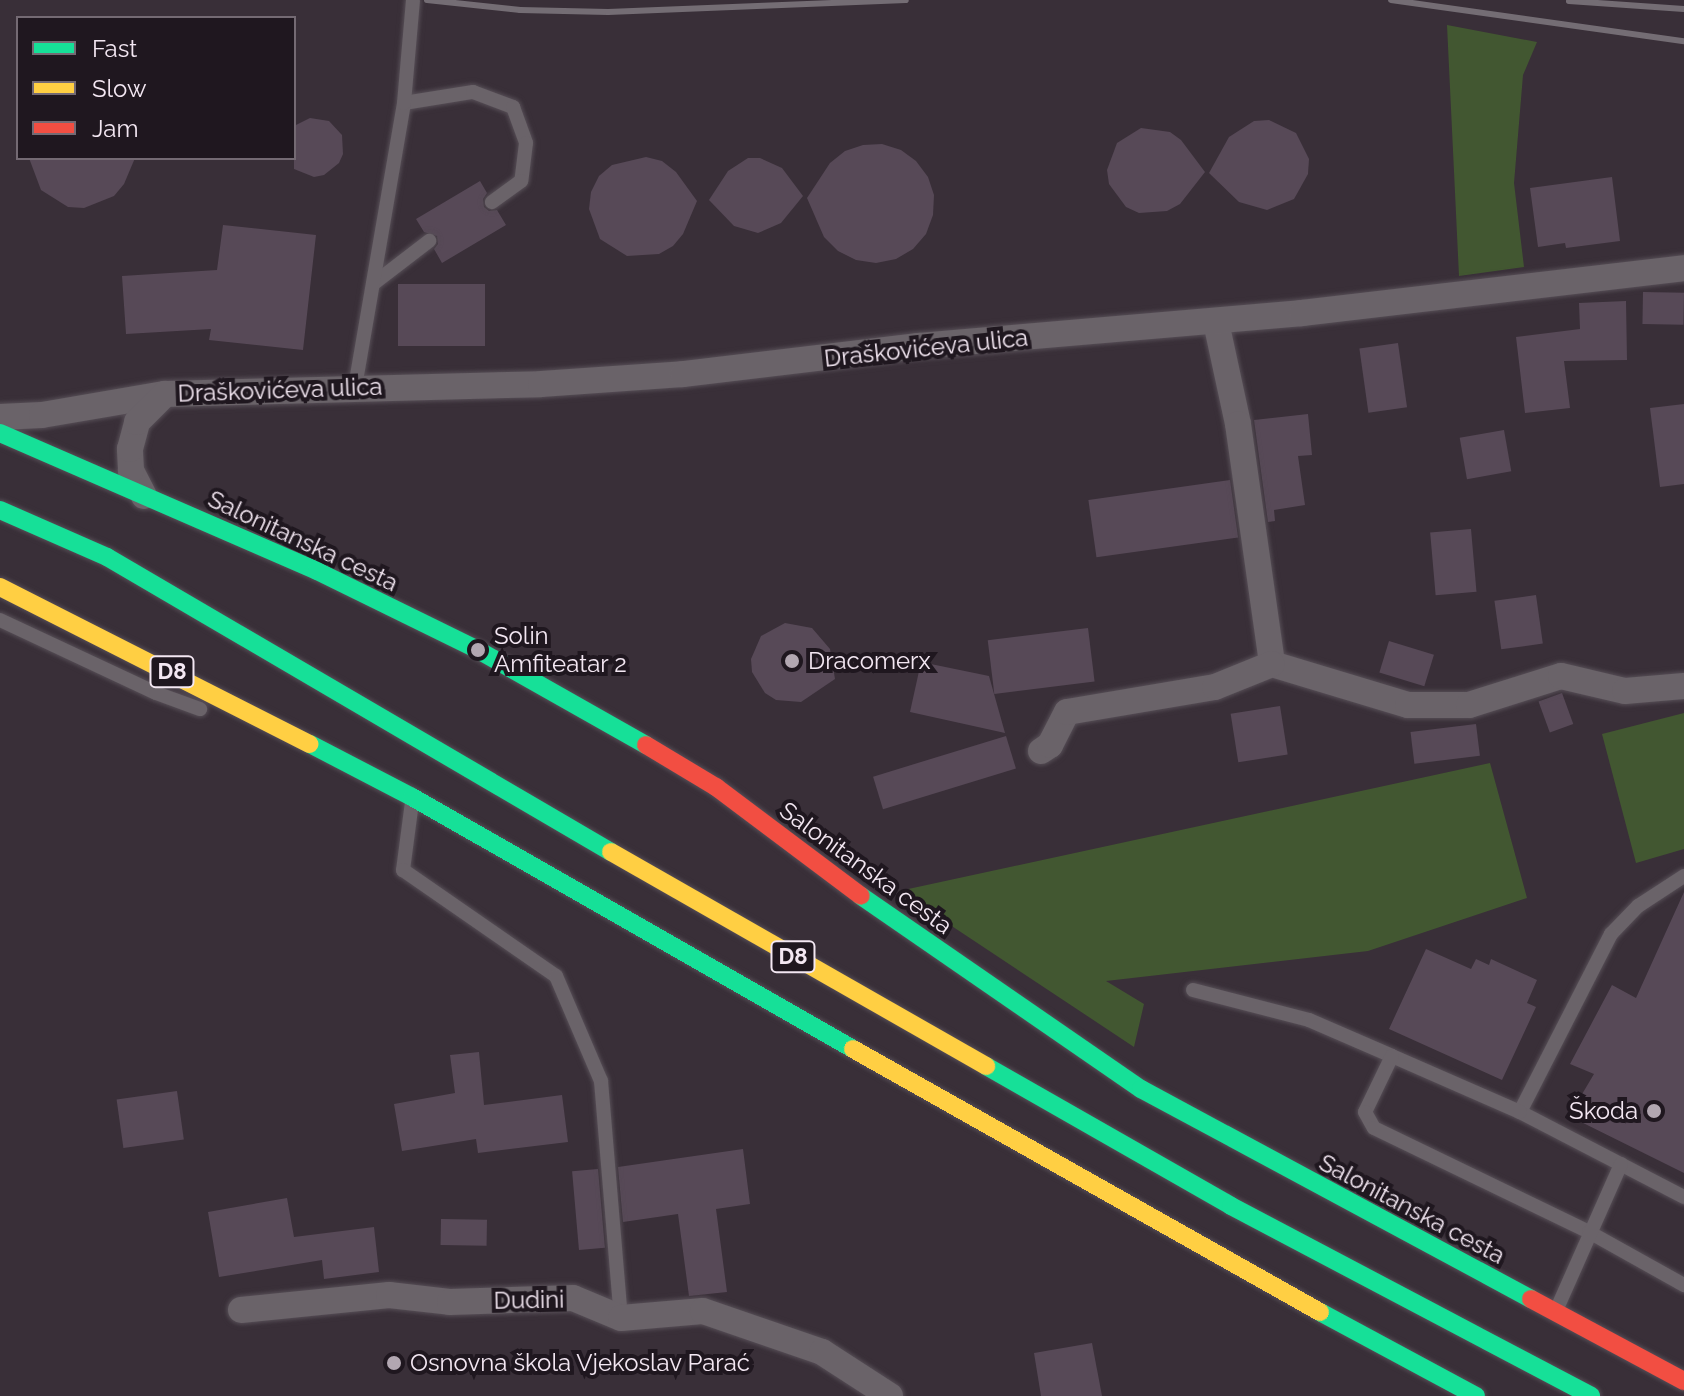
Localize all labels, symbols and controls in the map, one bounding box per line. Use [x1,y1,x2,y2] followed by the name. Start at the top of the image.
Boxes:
[16,16,296,160] legend
[92,34,137,63] text: Fast
[92,74,146,103] text: Slow
[92,114,138,143] text: Jam
[823,323,1029,373] street label: Draškovićeva ulica
[177,372,383,408] street label: Draškovićeva ulica
[204,484,402,598] street label: Salonitanska cesta
[494,622,627,678] place label: Solin Amfiteatar 2
[469,641,487,659] marker: Solin Amfiteatar 2
[808,647,931,675] place label: Dracomerx
[783,652,801,670] marker: Dracomerx
[148,654,196,690] road number: D8
[774,796,958,940] street label: Salonitanska cesta
[769,939,817,975] road number: D8
[1569,1097,1638,1125] place label: Škoda
[1645,1102,1663,1120] marker: Škoda
[1314,1148,1510,1270] street label: Salonitanska cesta
[493,1285,565,1315] street label: Dudini
[410,1349,751,1377] place label: Osnovna škola Vjekoslav Parać
[385,1354,403,1372] marker: Osnovna škola Vjekoslav Parać

